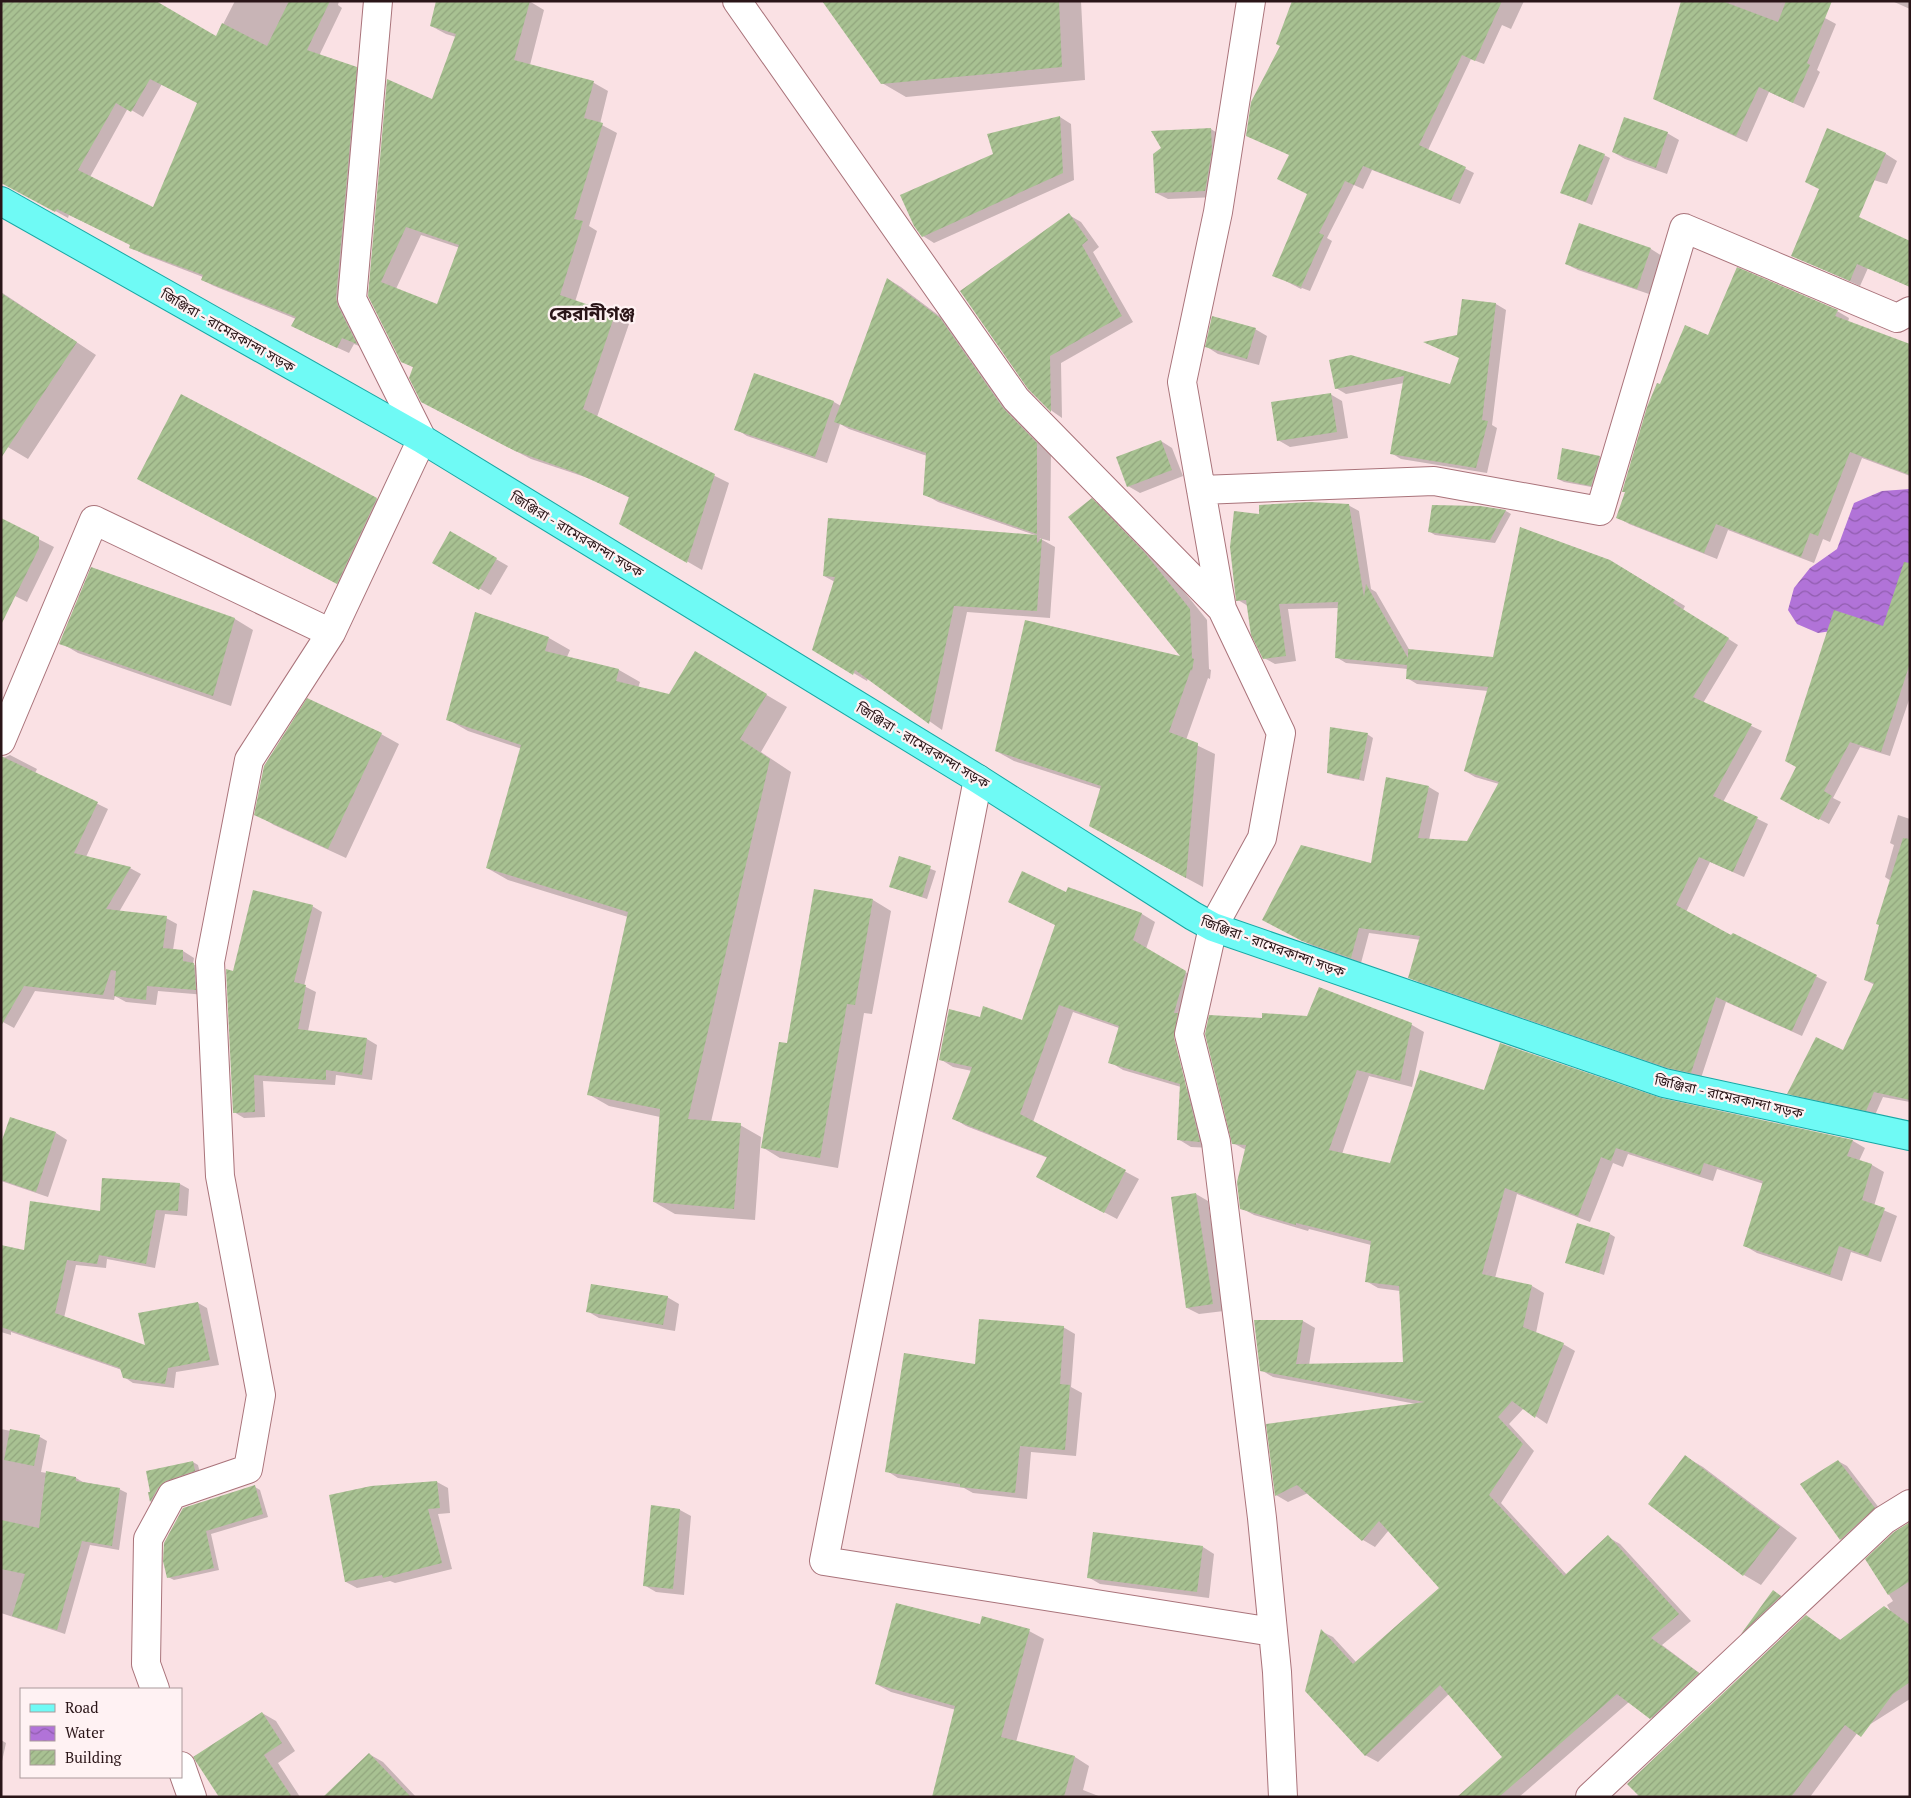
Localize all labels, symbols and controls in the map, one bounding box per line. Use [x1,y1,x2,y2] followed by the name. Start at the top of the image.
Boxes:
[157,283,299,377] street label: জিঞ্জিরা - রামেরকান্দা সড়ক
[549,300,635,325] district label: কেরানীগঞ্জ
[506,486,648,582] street label: জিঞ্জিরা - রামেরকান্দা সড়ক
[852,697,994,793] street label: জিঞ্জিরা - রামেরকান্দা সড়ক
[1197,911,1348,981] street label: জিঞ্জিরা - রামেরকান্দা সড়ক
[1652,1069,1806,1123] street label: জিঞ্জিরা - রামেরকান্দা সড়ক
[20,1688,182,1778] legend
[65,1697,98,1717] text: Road
[65,1722,105,1742] text: Water
[65,1747,123,1767] text: Building

